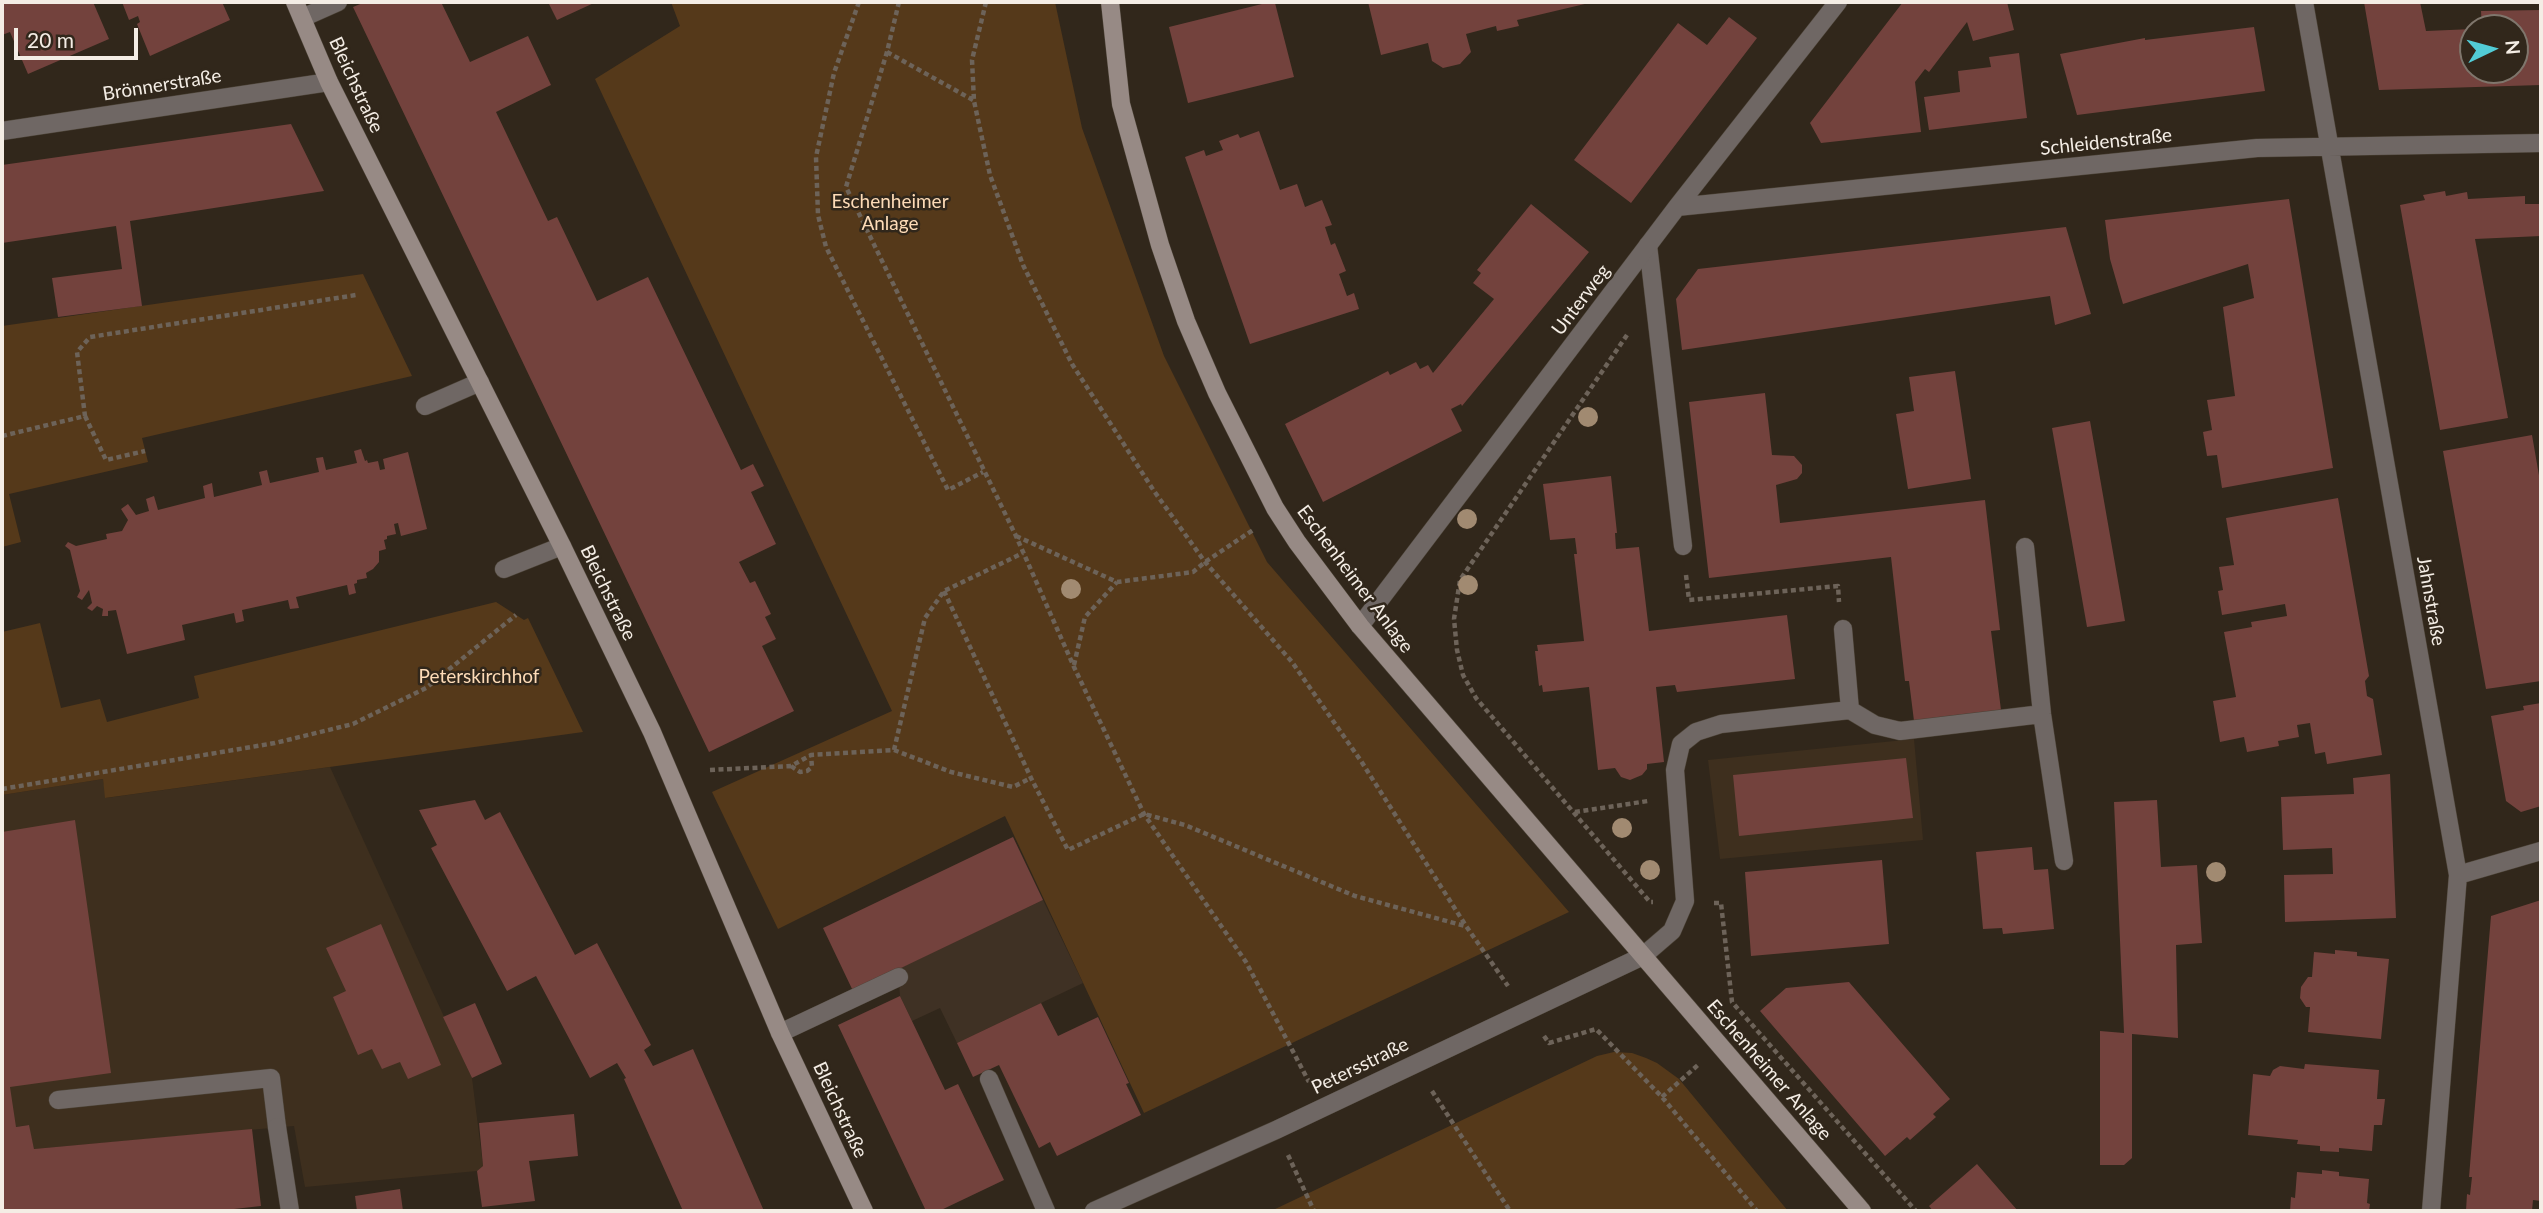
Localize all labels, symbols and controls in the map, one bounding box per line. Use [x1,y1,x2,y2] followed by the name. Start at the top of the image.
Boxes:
[18,14,142,58] scale bar
[2459,14,2529,84] north arrow
[27,27,74,52] text: 20 m
[324,33,388,137] street label: Bleichstraße
[2501,39,2526,56] text: N
[101,64,223,106] street label: Brönnerstraße
[2039,124,2173,160] street label: Schleidenstraße
[831,191,949,235] park label: Eschenheimer Anlage
[1547,260,1615,340] street label: Unterweg
[1292,501,1418,657] street label: Eschenheimer Anlage
[575,542,641,644] street label: Bleichstraße
[2412,554,2450,648] street label: Jahnstraße
[419,666,539,688] park label: Peterskirchhof
[1702,995,1836,1145] street label: Eschenheimer Anlage
[1308,1033,1412,1099] street label: Petersstraße
[808,1058,872,1162] street label: Bleichstraße

